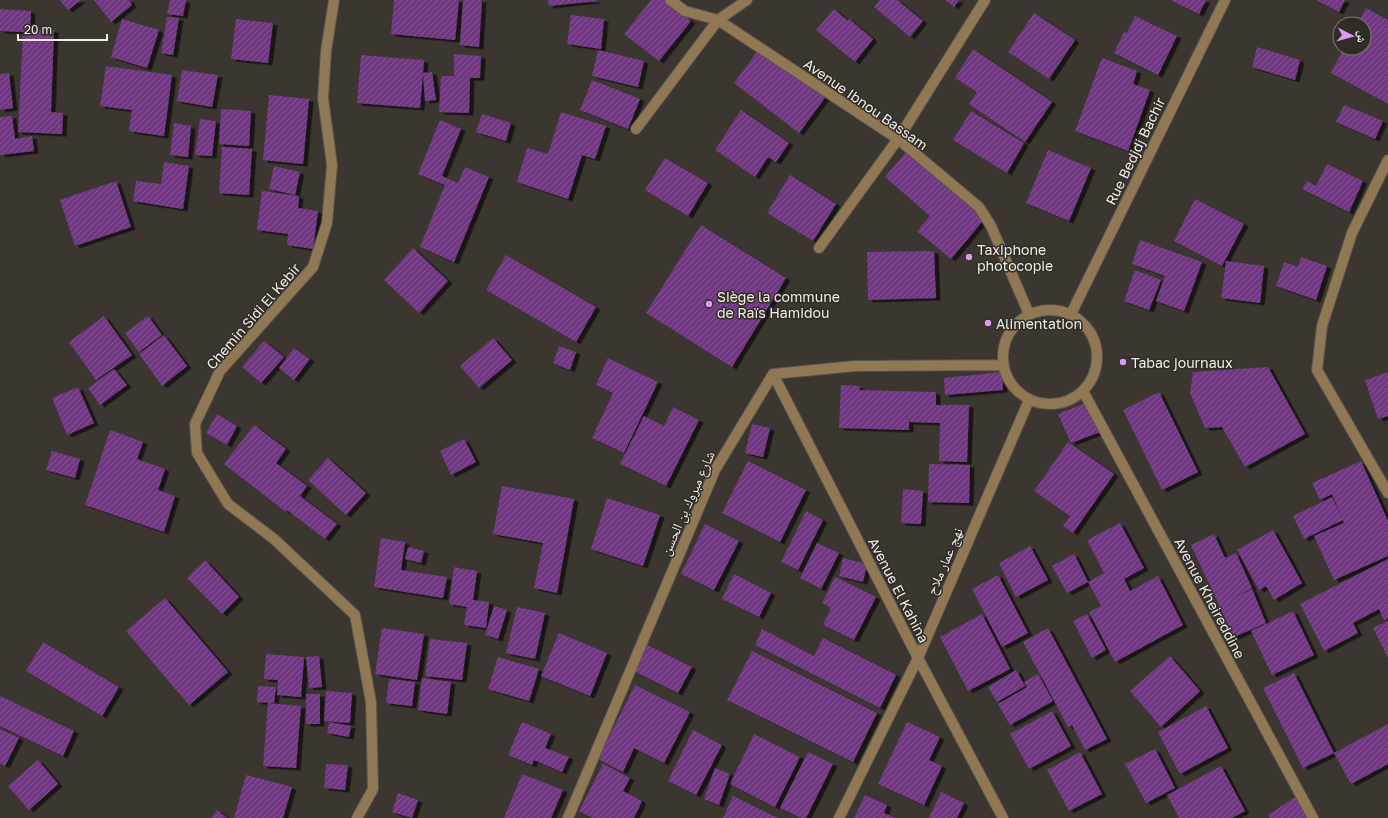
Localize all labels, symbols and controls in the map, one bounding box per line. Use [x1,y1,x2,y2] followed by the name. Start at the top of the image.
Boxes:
[18,16,107,42] scale bar
[1332,16,1372,56] north arrow
[24,22,52,37] text: 20 m
[1353,30,1370,44] text: ش
[801,55,931,153] street label: Avenue Ibnou Bassam
[1102,94,1169,208] street label: Rue Bedjdj Bachir
[977,241,1053,274] place label: Taxiphone photocopie
[964,252,974,262] marker: Taxiphone photocopie
[202,259,304,372] street label: Chemin Sidi El Kebir
[717,288,840,321] place label: Siège la commune de Raïs Hamidou
[704,299,714,309] marker: Siège la commune de Raïs Hamidou
[996,315,1082,332] place label: Alimentation
[983,318,993,328] marker: Alimentation
[1131,354,1233,371] place label: Tabac journaux
[1118,357,1128,367] marker: Tabac journaux
[656,448,720,559] street label: شارع مبروك بن الحسن
[922,525,968,598] street label: نهج عمار ملاح
[865,535,933,645] street label: Avenue El Kahina
[1171,535,1249,661] street label: Avenue Kheireddine

